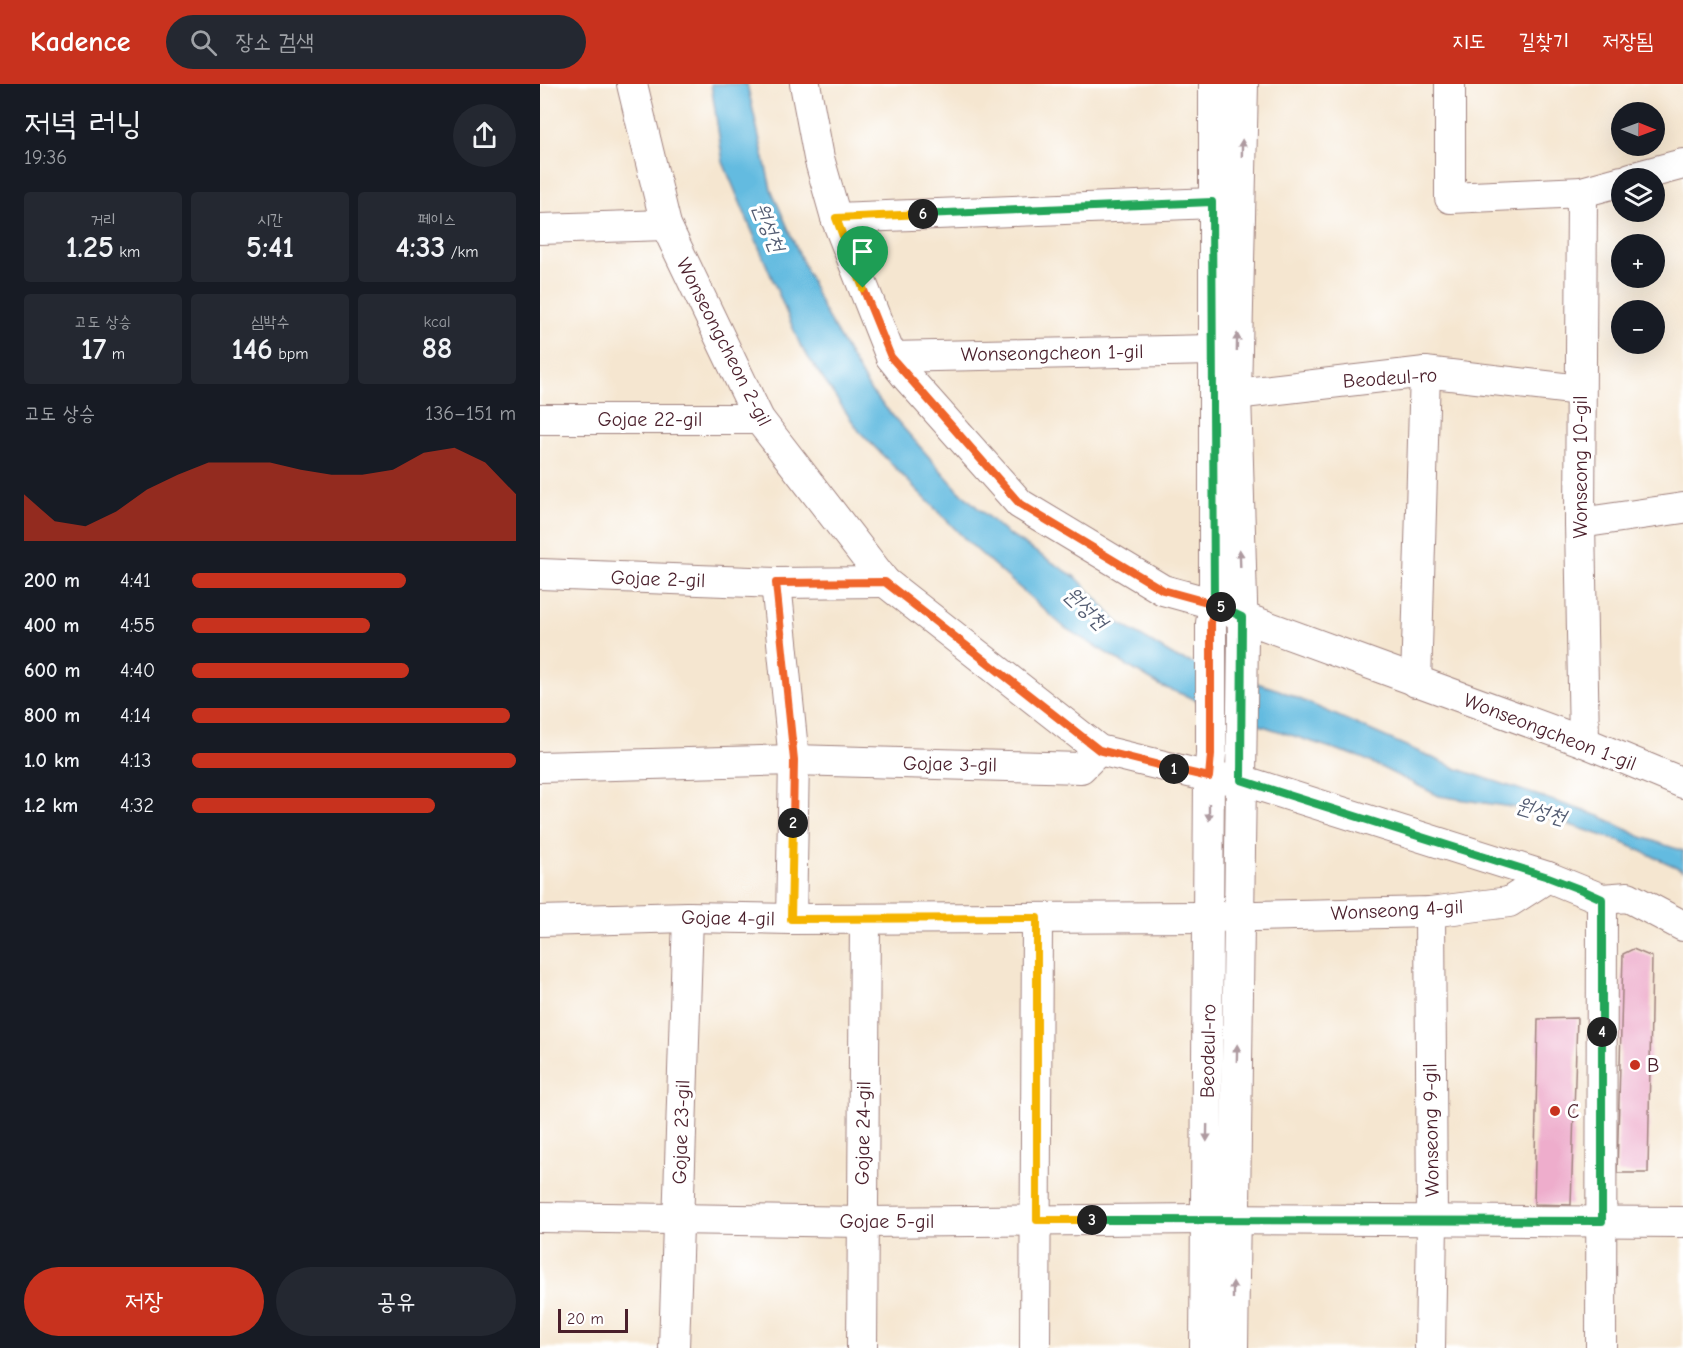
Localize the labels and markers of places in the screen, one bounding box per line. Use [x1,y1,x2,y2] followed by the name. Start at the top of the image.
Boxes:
[908,199,938,229] pin: 6
[837,226,888,288] pin
[1206,592,1236,622] pin: 5
[1159,754,1189,784] pin: 1
[778,808,808,838] pin: 2
[1587,1017,1617,1047] pin: 4
[1647,1054,1659,1077] place label: B
[1628,1058,1642,1072] marker: B
[1567,1100,1579,1123] place label: C
[1548,1104,1562,1118] marker: C
[1077,1205,1107,1235] pin: 3

